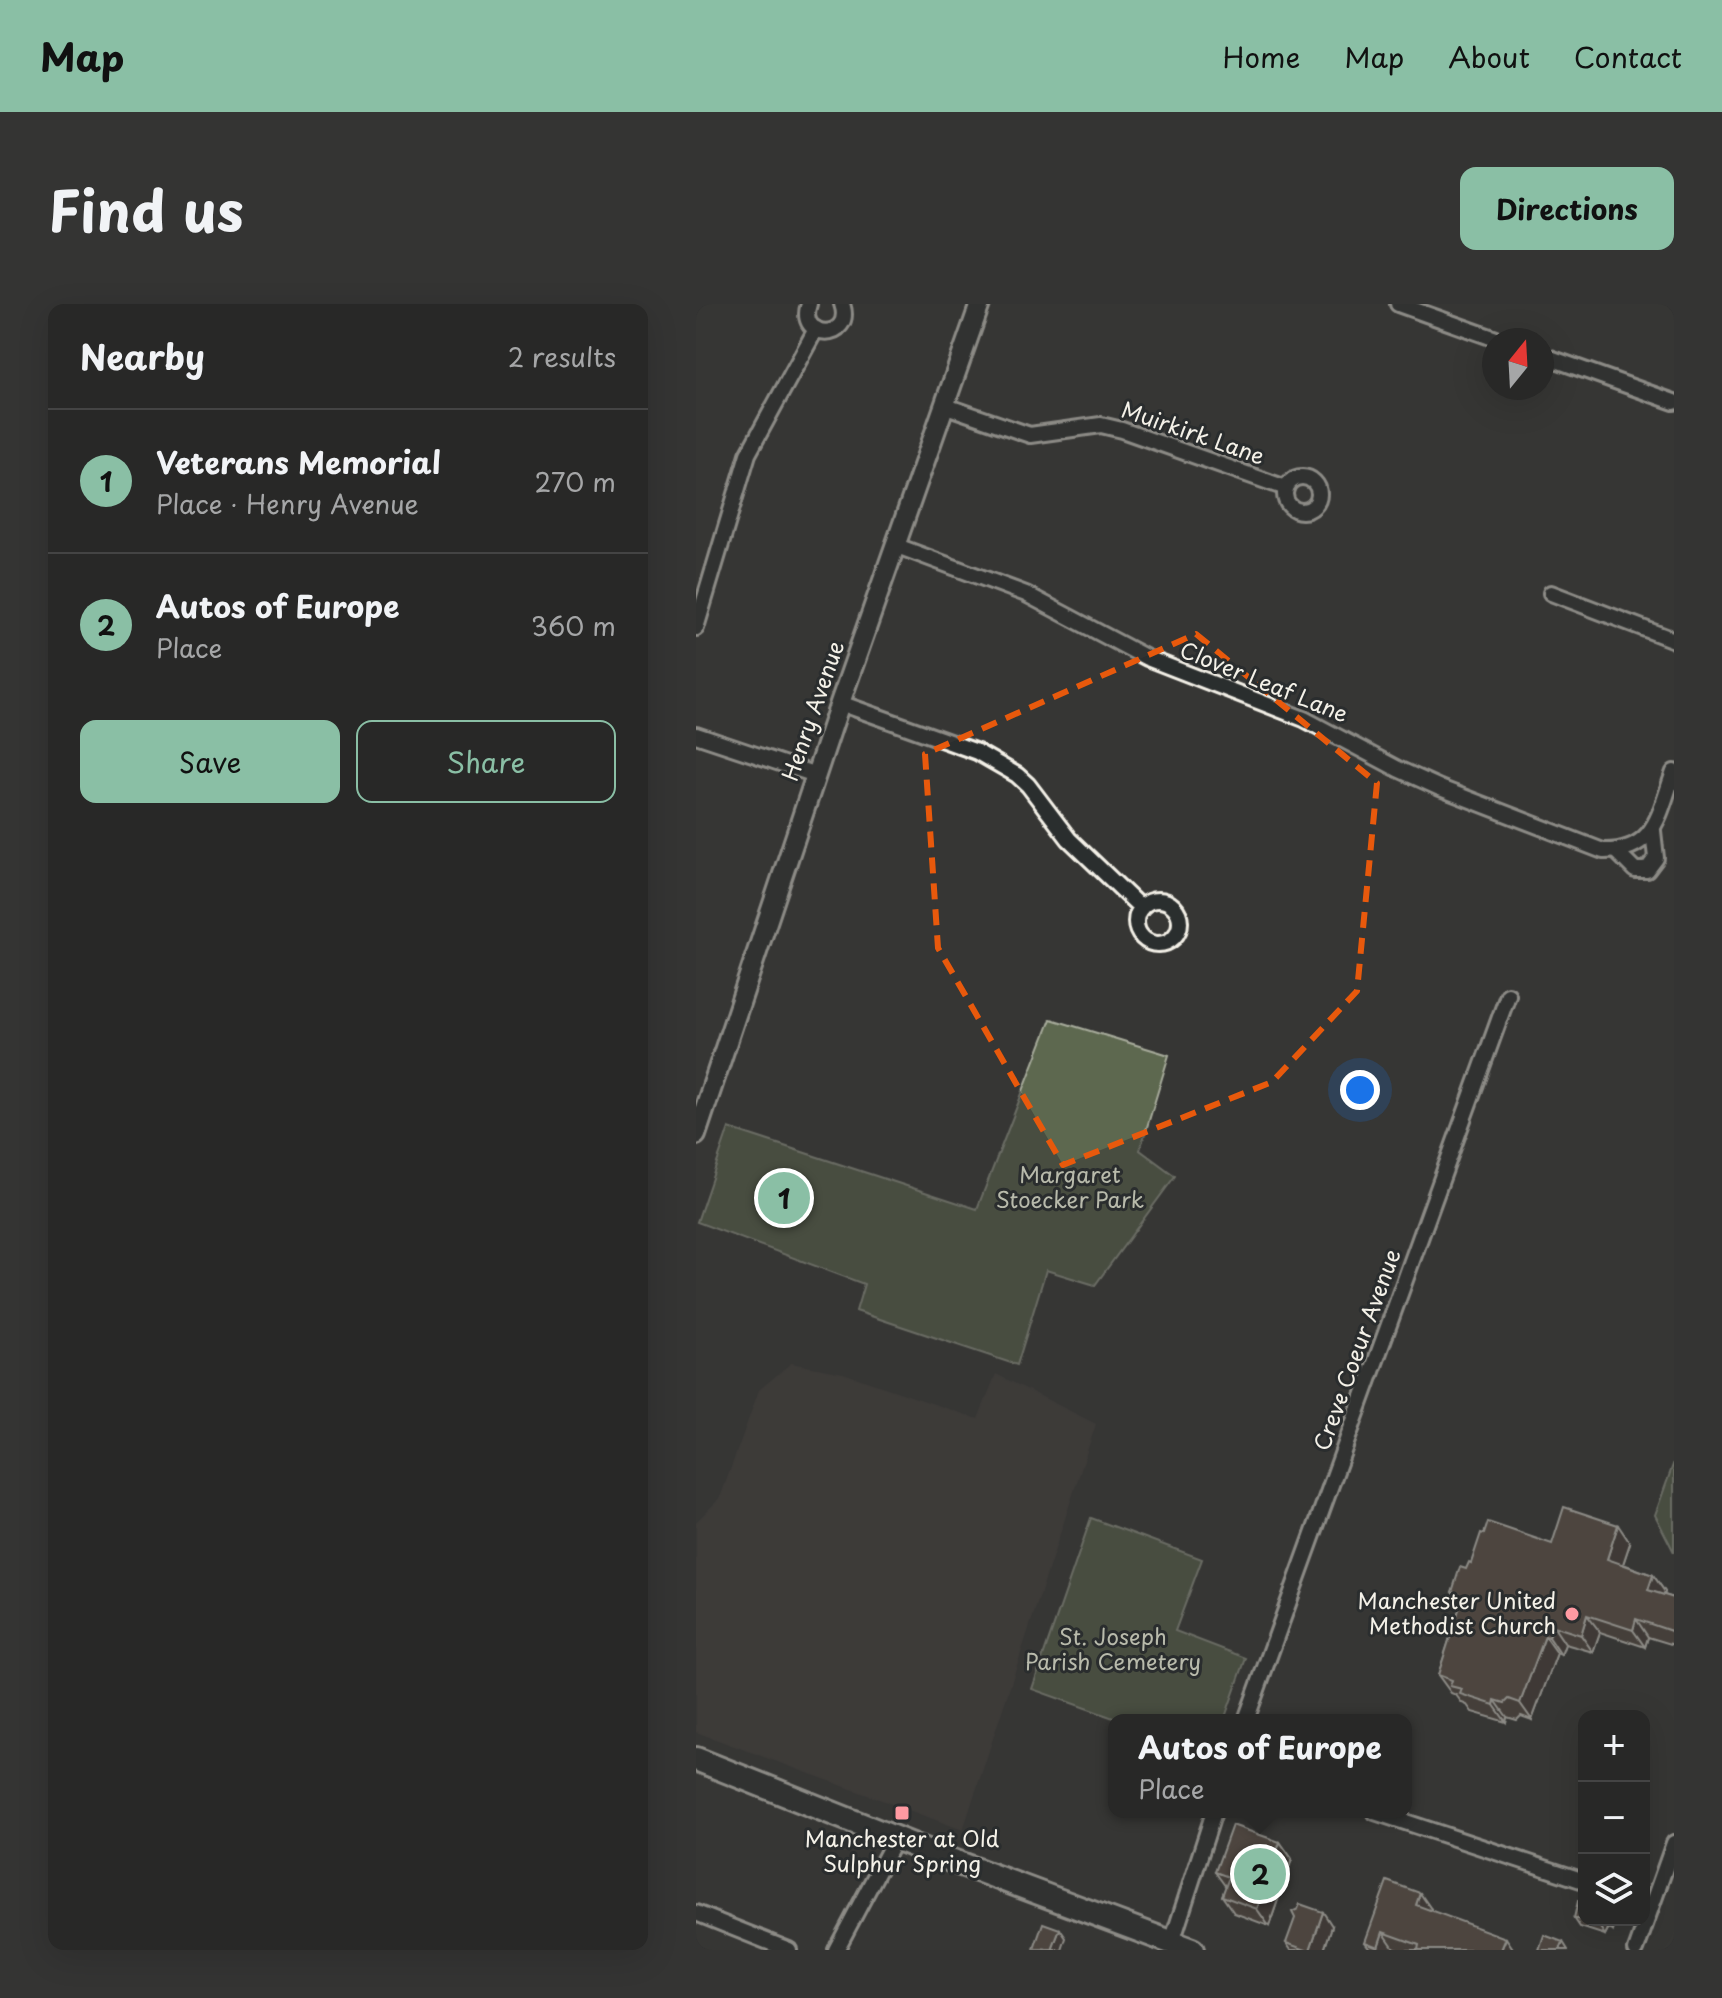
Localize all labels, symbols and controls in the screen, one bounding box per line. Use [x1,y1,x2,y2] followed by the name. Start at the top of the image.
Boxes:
[40,28,124,85] text: Map
[1222,35,1300,78] text: Home
[1344,35,1404,78] text: Map
[1448,35,1530,78] text: About
[1574,35,1682,78] text: Contact
[48,166,244,251] text: Find us
[1460,167,1674,250] button: Directions
[1482,328,1554,400] north arrow
[80,330,205,382] text: Nearby
[508,337,616,376] text: 2 results
[1117,392,1270,472] street label: Muirkirk Lane
[156,439,441,484] text: Veterans Memorial
[100,462,112,501] text: 1
[535,462,616,501] text: 270 m
[156,484,419,523] text: Place · Henry Avenue
[156,583,399,628] text: Autos of Europe
[97,606,115,645] text: 2
[531,606,616,645] text: 360 m
[156,628,222,667] text: Place
[1175,632,1354,729] street label: Clover Leaf Lane
[772,636,851,785] street label: Henry Avenue
[80,720,340,803] button: Save
[356,720,616,803] button: Share
[1340,1070,1380,1110] your location
[996,1157,1144,1215] park label: Margaret Stoecker Park
[758,1168,810,1228] pin: 1
[1304,1244,1407,1455] street label: Creve Coeur Avenue
[1357,1583,1556,1641] place label: Manchester United Methodist Church
[1563,1605,1581,1623] marker: Manchester United Methodist Church
[1025,1619,1201,1677] park label: St. Joseph Parish Cemetery
[1578,1710,1650,1926] map controls
[1578,1710,1650,1782] button: +
[1108,1714,1412,1818] popup
[1138,1724,1382,1769] text: Autos of Europe
[1138,1769,1205,1808] text: Place
[1578,1782,1650,1854] button: −
[893,1804,911,1822] marker: Manchester at Old Sulphur Spring
[805,1821,999,1879] place label: Manchester at Old Sulphur Spring
[1234,1844,1286,1904] pin: 2
[1578,1854,1650,1926] button: layers

